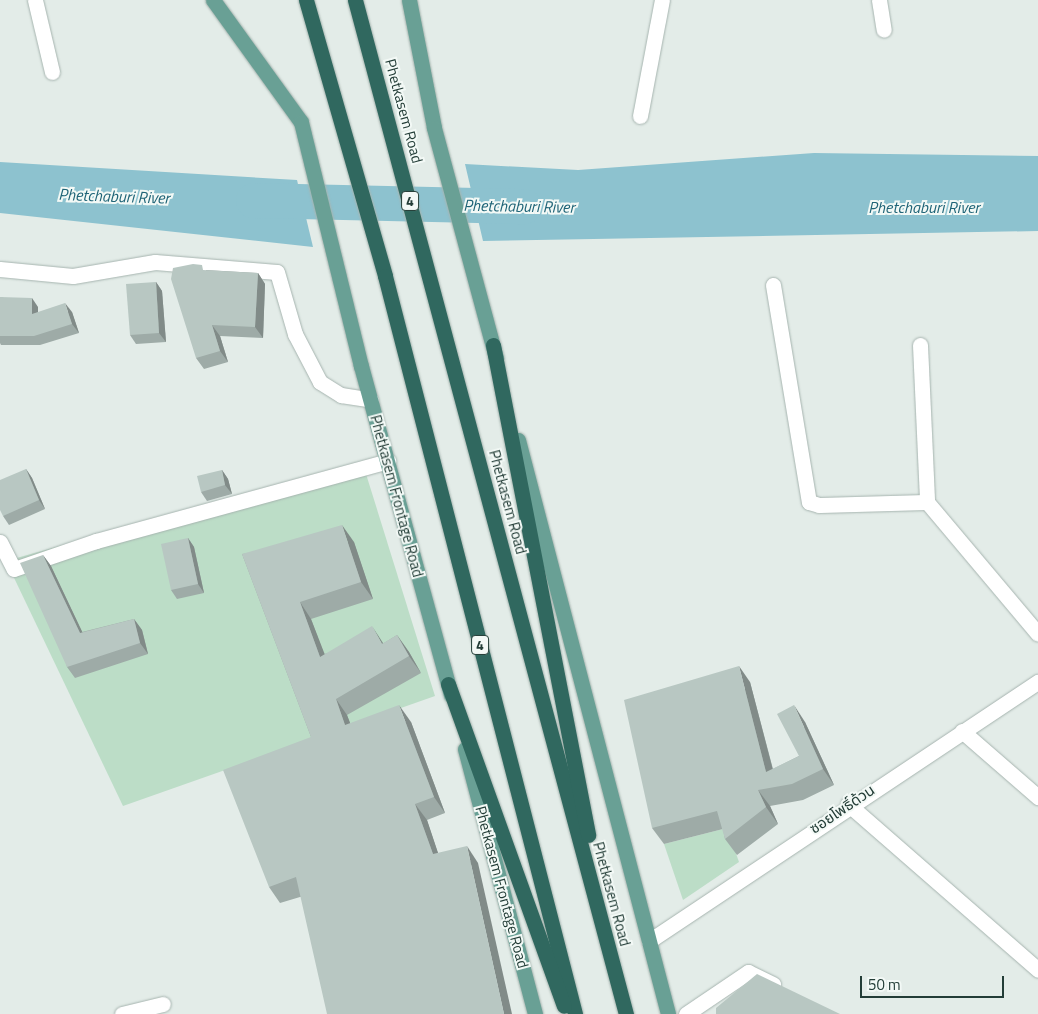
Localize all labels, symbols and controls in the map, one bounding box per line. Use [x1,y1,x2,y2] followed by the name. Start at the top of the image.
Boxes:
[381,57,427,165] street label: Phetkasem Road
[58,184,170,208] water label: Phetchaburi River
[400,190,420,212] road number: 4
[463,195,575,217] water label: Phetchaburi River
[868,197,980,217] water label: Phetchaburi River
[367,413,427,579] street label: Phetkasem Frontage Road
[485,448,531,556] street label: Phetkasem Road
[470,634,490,656] road number: 4
[806,781,878,837] street label: ซอยโพธิ์ด้วน
[472,804,532,970] street label: Phetkasem Frontage Road
[589,840,635,948] street label: Phetkasem Road
[863,966,1007,998] scale bar
[868,973,901,996] text: 50 m

